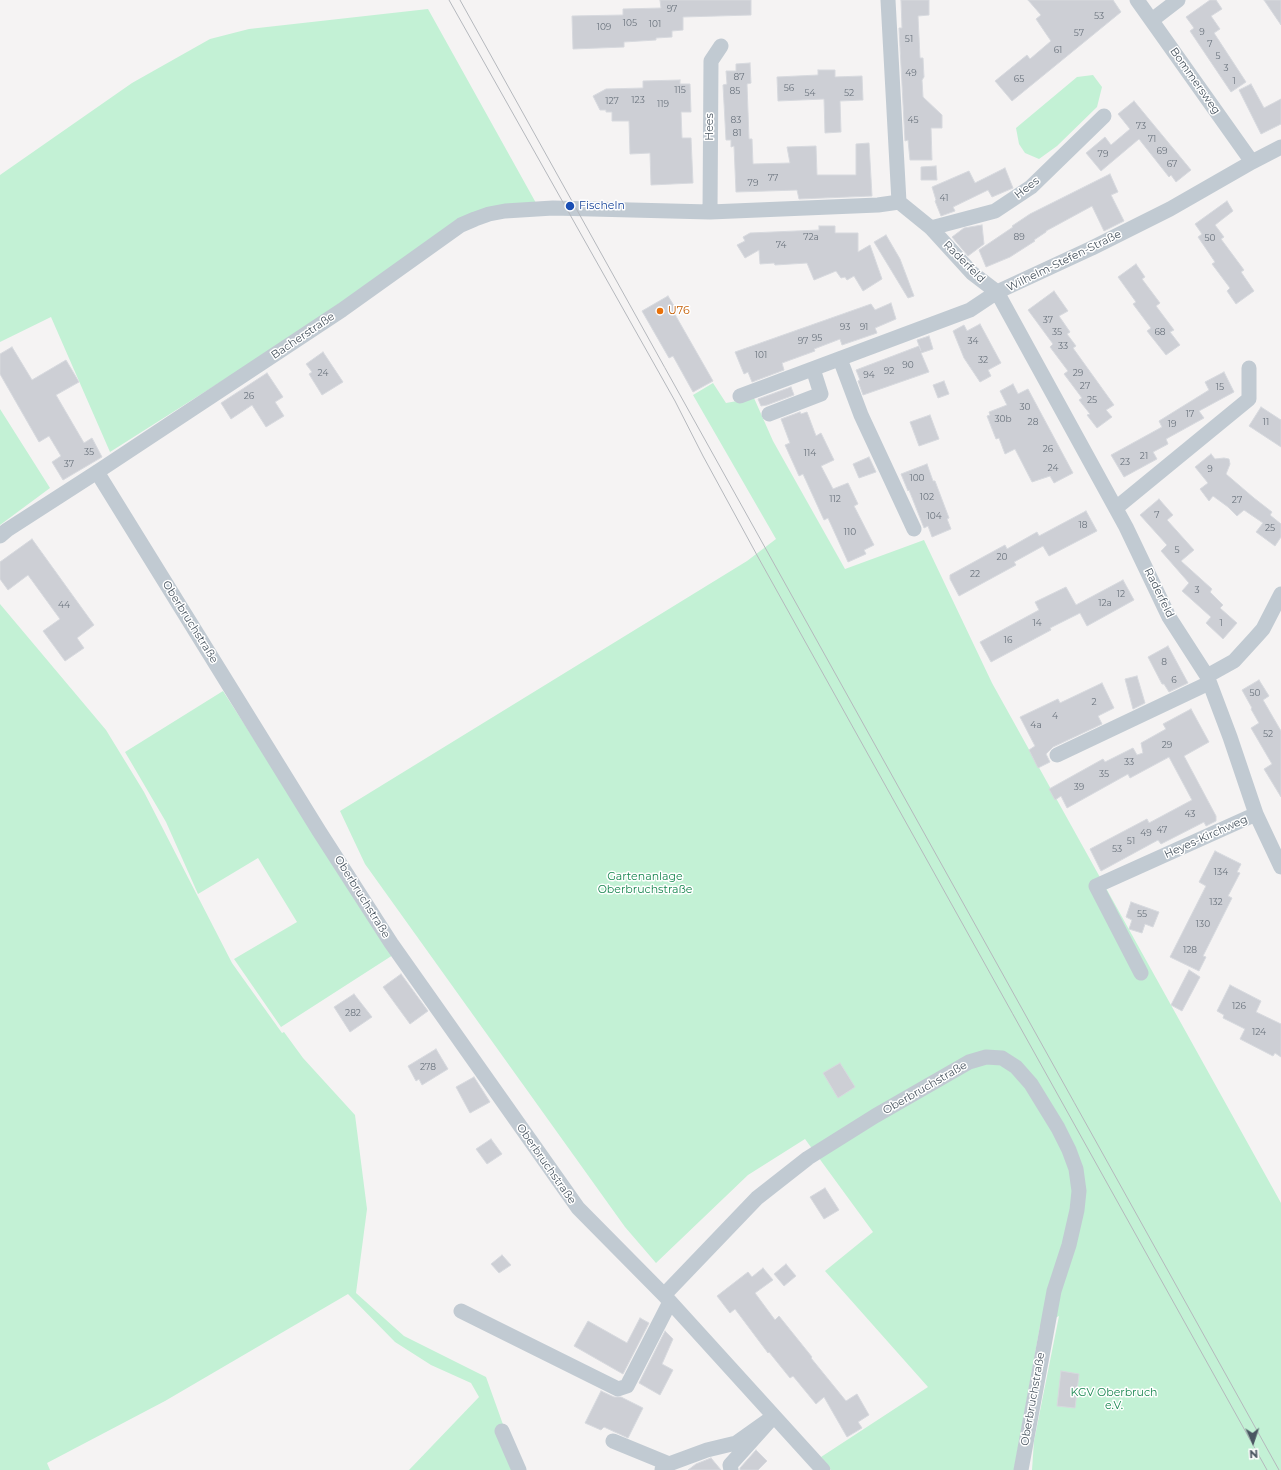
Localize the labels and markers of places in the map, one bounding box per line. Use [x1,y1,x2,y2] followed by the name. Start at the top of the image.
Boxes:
[579,199,625,213] place label: Fischeln
[564,200,576,212] marker: Fischeln
[668,304,690,318] place label: U76
[655,306,665,316] marker: U76

